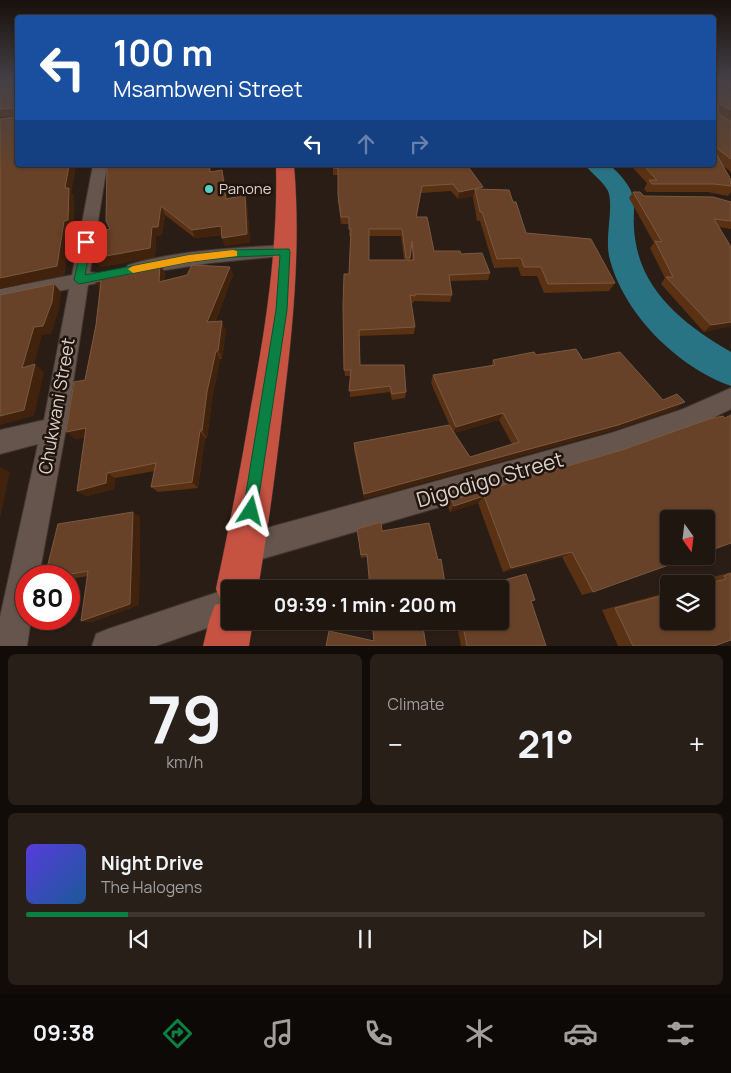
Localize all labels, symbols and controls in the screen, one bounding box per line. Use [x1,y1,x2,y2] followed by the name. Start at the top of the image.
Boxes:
[113,29,213,77] text: 100 m
[30,35,95,100] icon: left
[113,74,303,104] text: Msambweni Street
[299,130,327,158] icon: left
[352,130,380,158] icon: ahead
[405,130,433,158] icon: right
[219,178,272,199] place label: Panone
[203,183,215,195] marker: Panone
[65,221,107,263] pin
[72,228,100,256] icon: arrive
[32,336,80,476] street label: Chukwani Street
[413,445,567,513] street label: Digodigo Street
[224,484,276,536] position arrow
[660,510,715,565] north arrow
[660,510,715,630] map controls
[15,565,80,630] speed limit sign: 80
[660,575,715,630] button: layers
[274,592,456,618] text: 09:39 · 1 min · 200 m
[147,674,222,763] text: 79
[388,693,444,715] text: Climate
[518,717,574,769] text: 21°
[388,725,403,763] text: −
[689,725,705,763] text: +
[166,751,203,773] text: km/h
[101,850,203,876] text: Night Drive
[101,876,202,898] text: The Halogens
[125,925,153,953] icon: previous
[351,925,379,953] icon: pause
[578,925,606,953] icon: next
[160,1016,195,1051] icon: directions
[261,1016,296,1051] icon: music
[361,1016,396,1051] icon: phone
[462,1016,497,1051] icon: climate
[563,1016,598,1051] icon: car
[663,1016,698,1051] icon: filters
[33,1018,95,1048] text: 09:38

